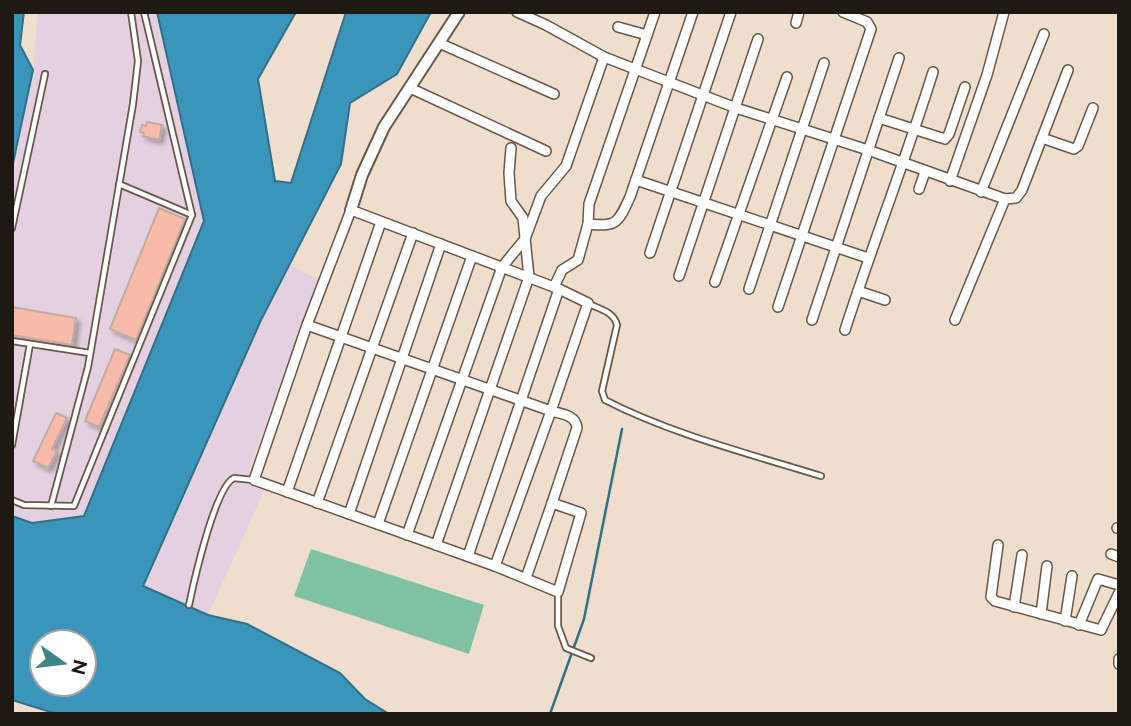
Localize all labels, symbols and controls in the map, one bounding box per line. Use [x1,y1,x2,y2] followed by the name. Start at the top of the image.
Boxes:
[28,628,98,698] north arrow
[67,657,92,677] text: N

